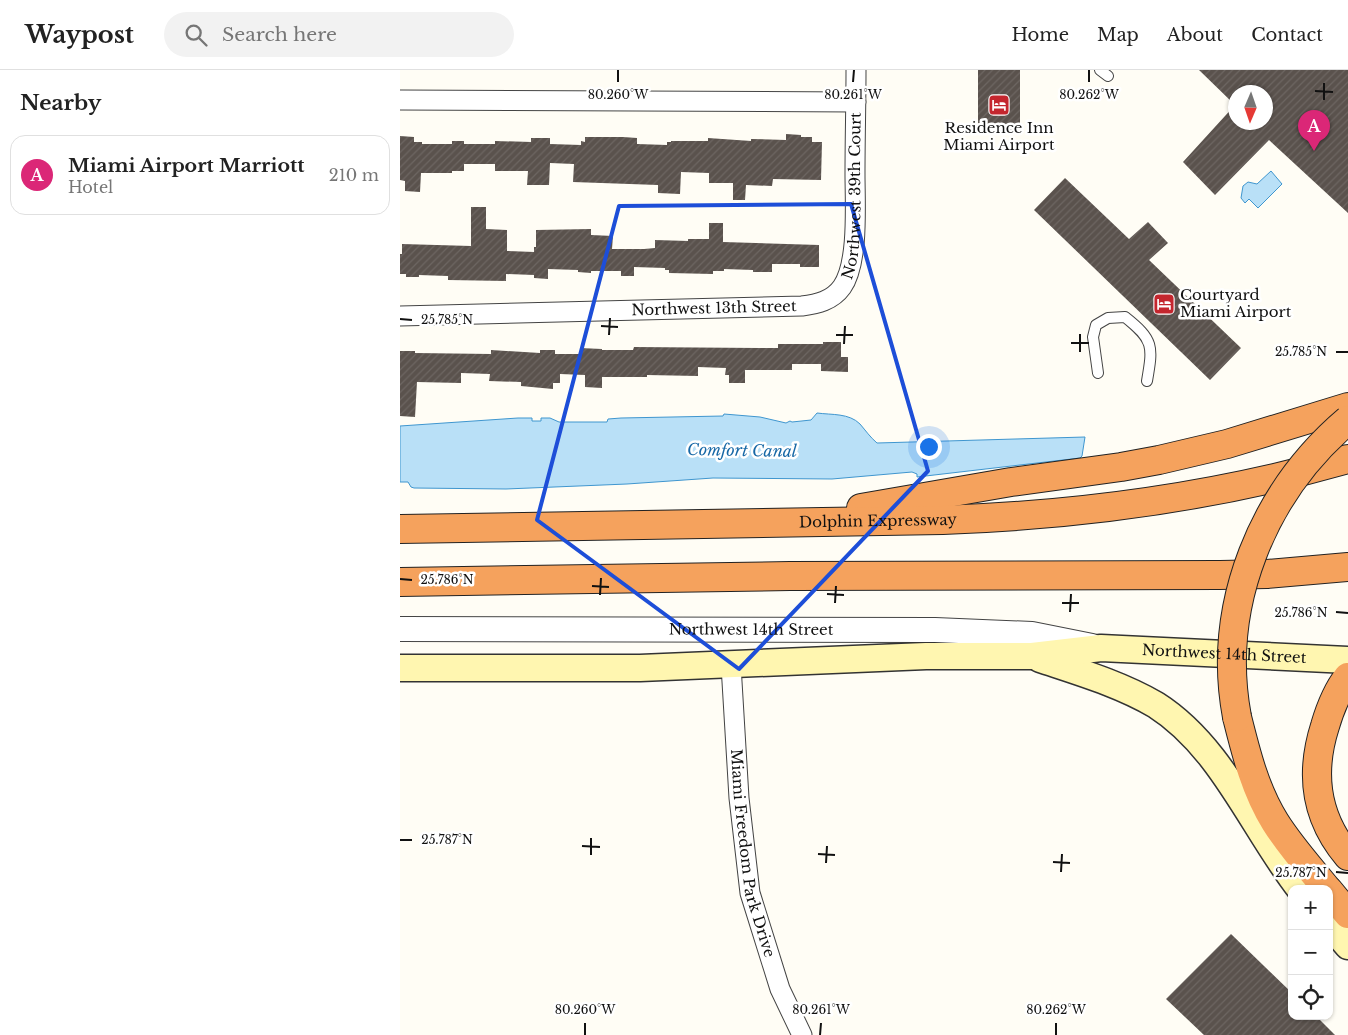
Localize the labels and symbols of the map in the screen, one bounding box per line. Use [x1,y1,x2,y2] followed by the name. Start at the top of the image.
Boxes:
[1228,85,1273,130] north arrow
[588,87,649,102] text: 80.260°W
[824,87,883,102] text: 80.261°W
[1059,87,1120,102] text: 80.262°W
[987,93,1011,117] hotel icon: Residence Inn Miami Airport
[1298,110,1330,151] pin: A
[837,112,865,282] street label: Northwest 39th Court
[943,118,1055,154] place label: Residence Inn Miami Airport
[1180,285,1292,321] place label: Courtyard Miami Airport
[1152,292,1176,316] hotel icon: Courtyard Miami Airport
[631,296,797,319] street label: Northwest 13th Street
[421,312,473,327] text: 25.785°N
[1275,344,1327,359] text: 25.785°N
[916,434,942,460] your location
[687,439,798,461] water label: Comfort Canal
[799,509,958,531] street label: Dolphin Expressway
[420,572,474,587] text: 25.786°N
[1274,605,1328,620] text: 25.786°N
[669,620,834,639] street label: Northwest 14th Street
[1141,640,1307,667] street label: Northwest 14th Street
[727,748,780,960] street label: Miami Freedom Park Drive
[421,832,473,847] text: 25.787°N
[1275,865,1327,880] text: 25.787°N
[555,1002,616,1017] text: 80.260°W
[792,1002,851,1017] text: 80.261°W
[1026,1002,1087,1017] text: 80.262°W

